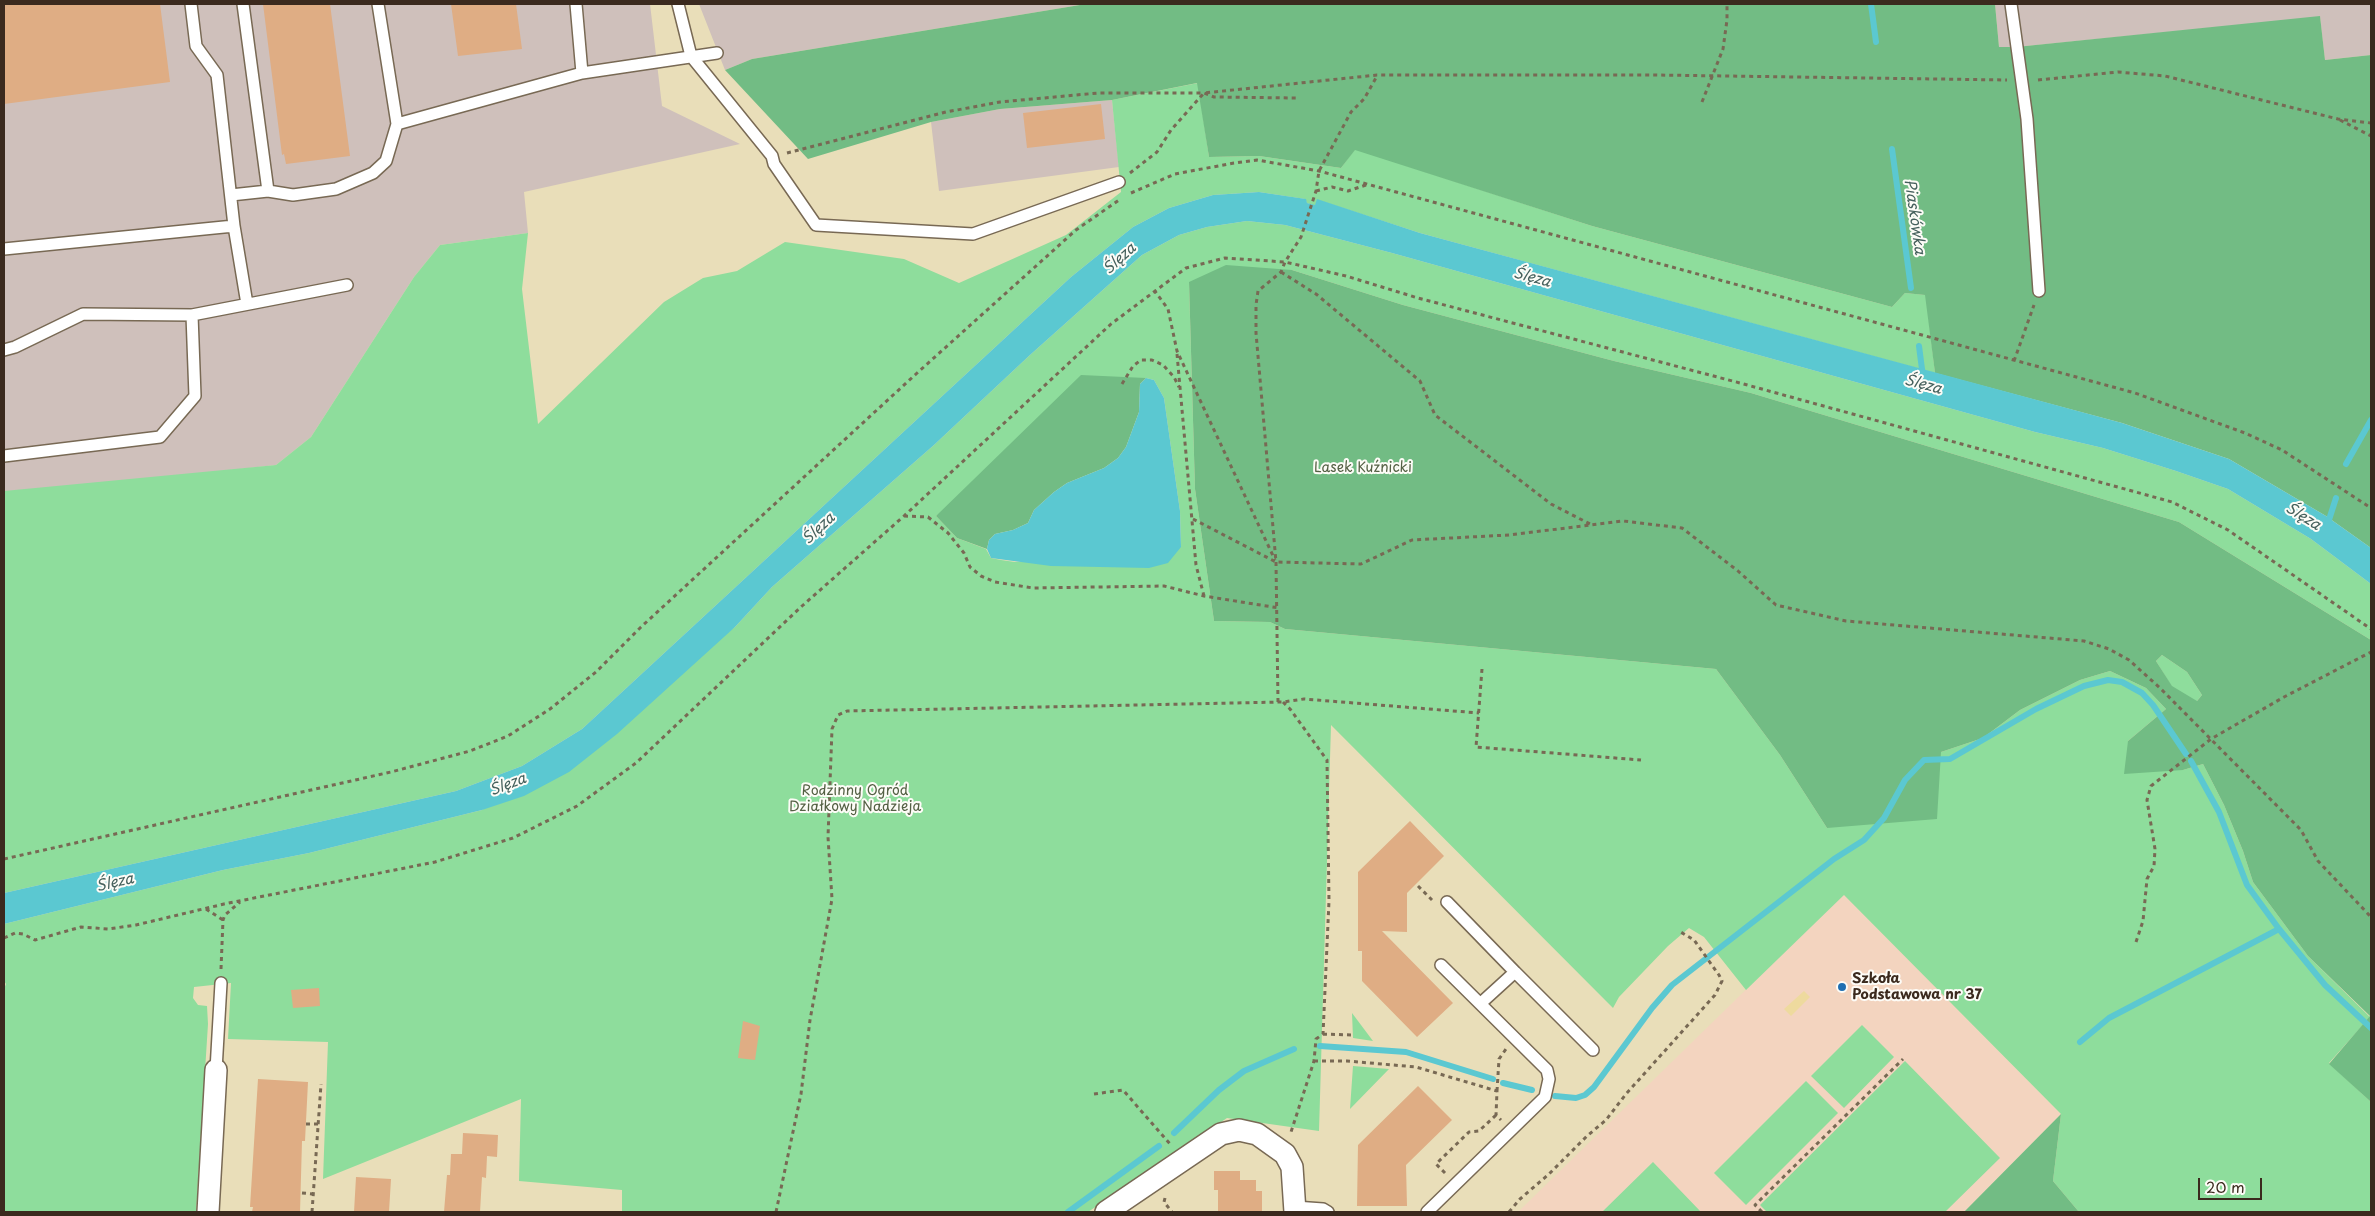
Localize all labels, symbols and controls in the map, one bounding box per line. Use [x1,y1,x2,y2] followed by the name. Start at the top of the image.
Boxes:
[1900,178,1928,256] water label: Piaskówka
[1100,240,1140,278] water label: Ślęza
[1512,264,1552,292] water label: Ślęza
[1903,371,1943,399] water label: Ślęza
[1314,460,1412,476] park label: Lasek Kuźnicki
[2282,499,2324,535] water label: Ślęza
[799,510,839,548] water label: Ślęza
[487,770,529,800] water label: Ślęza
[789,783,921,816] park label: Rodzinny Ogród Działkowy Nadzieja
[95,870,135,896] water label: Ślęza
[1852,971,1982,1004] place label: Szkoła Podstawowa nr 37
[1836,981,1848,993] marker: Szkoła Podstawowa nr 37
[2200,1168,2264,1200] scale bar
[2206,1175,2245,1198] text: 20 m

